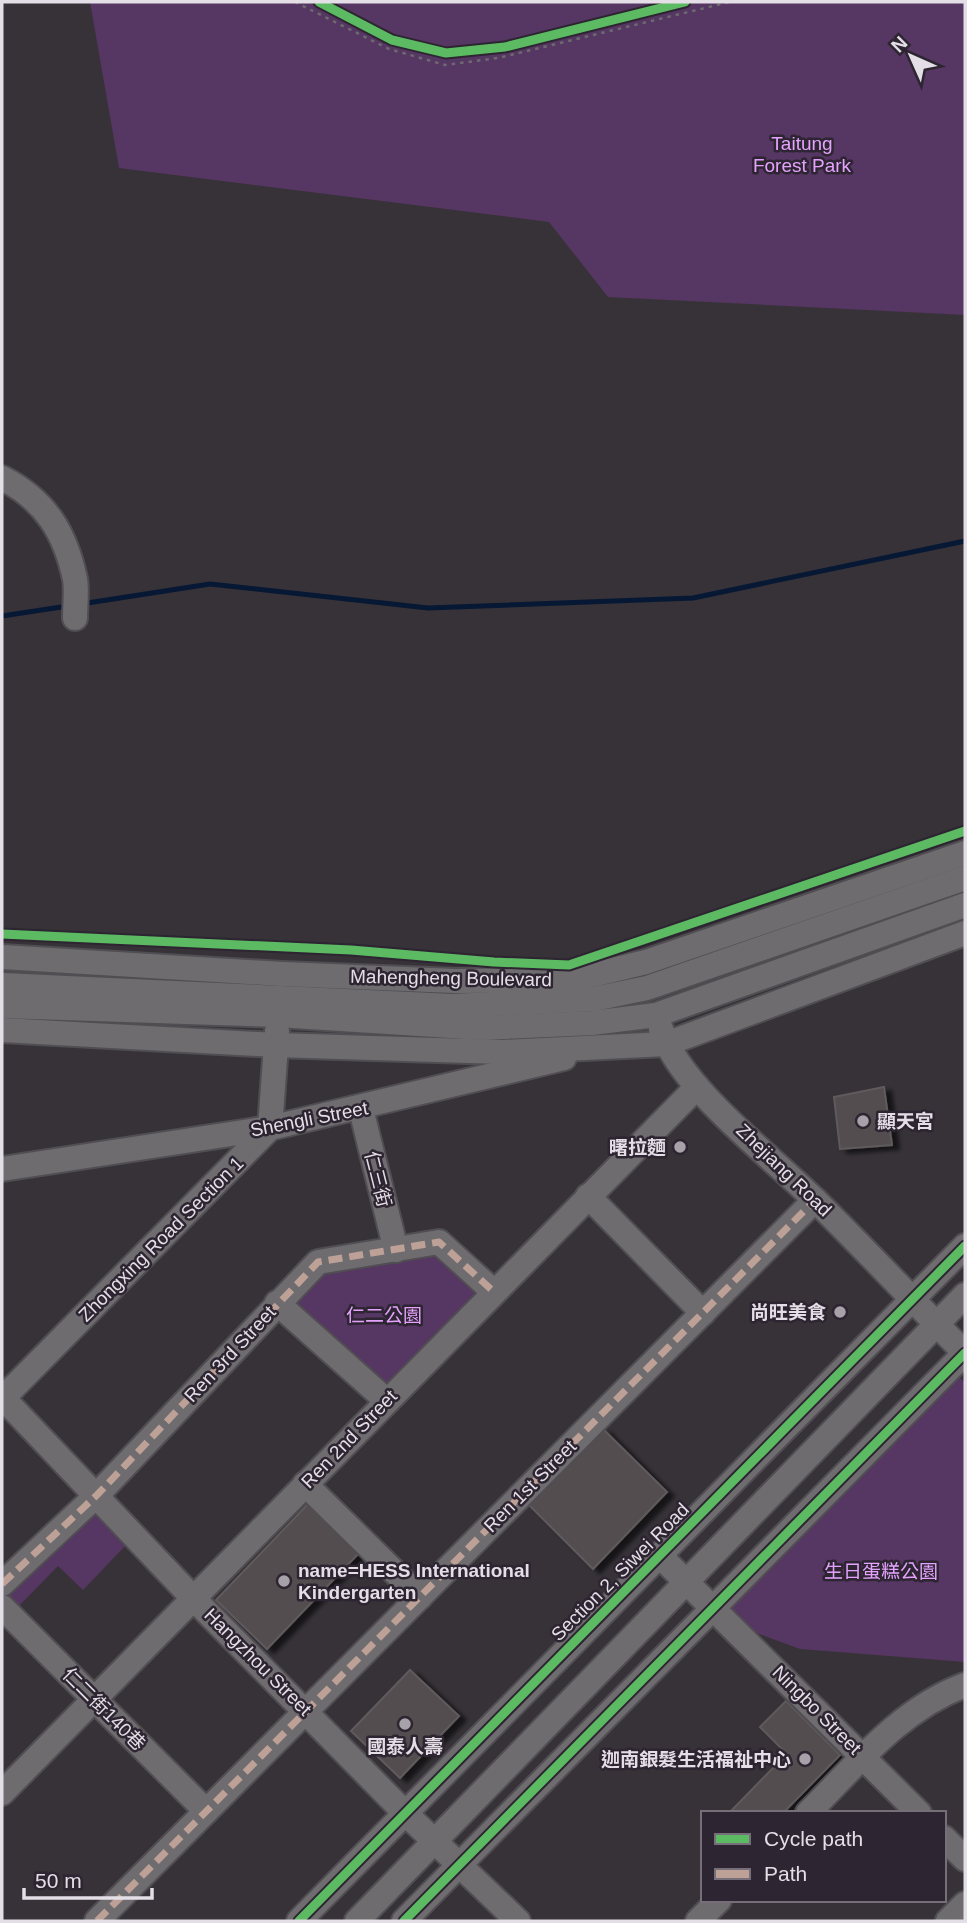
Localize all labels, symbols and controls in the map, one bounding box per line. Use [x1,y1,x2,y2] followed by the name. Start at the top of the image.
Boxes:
[876,21,946,91] north arrow
[887,32,912,57] text: N
[753,133,852,176] park label: Taitung Forest Park
[350,966,552,990] street label: Mahengheng Boulevard
[248,1097,370,1141] street label: Shengli Street
[877,1111,934,1132] place label: 顯天宮
[855,1113,871,1129] marker: 顯天宮
[732,1120,836,1220] street label: Zhejiang Road
[609,1137,666,1158] place label: 曙拉麵
[672,1139,688,1155] marker: 曙拉麵
[361,1149,395,1209] street label: 仁三街
[74,1152,248,1326] street label: Zhongxing Road Section 1
[180,1301,280,1406] street label: Ren 3rd Street
[750,1302,826,1323] place label: 尚旺美食
[832,1304,848,1320] marker: 尚旺美食
[346,1305,422,1326] park label: 仁二公園
[297,1385,401,1492] street label: Ren 2nd Street
[480,1435,581,1536] street label: Ren 1st Street
[547,1499,693,1645] street label: Section 2, Siwei Road
[298,1560,530,1603] place label: name=HESS International Kindergarten
[824,1561,938,1582] park label: 生日蛋糕公園
[276,1573,292,1589] marker: name=HESS International Kindergarten
[200,1604,316,1720] street label: Hangzhou Street
[768,1661,866,1759] street label: Ningbo Street
[58,1663,150,1755] street label: 仁二街140巷
[397,1716,413,1732] marker: 國泰人壽
[367,1736,443,1757] place label: 國泰人壽
[601,1749,791,1770] place label: 迦南銀髮生活福祉中心
[797,1751,813,1767] marker: 迦南銀髮生活福祉中心
[701,1811,946,1902] legend
[764,1827,863,1850] text: Cycle path
[24,1856,152,1900] scale bar
[764,1862,807,1885] text: Path
[35,1869,82,1892] text: 50 m

